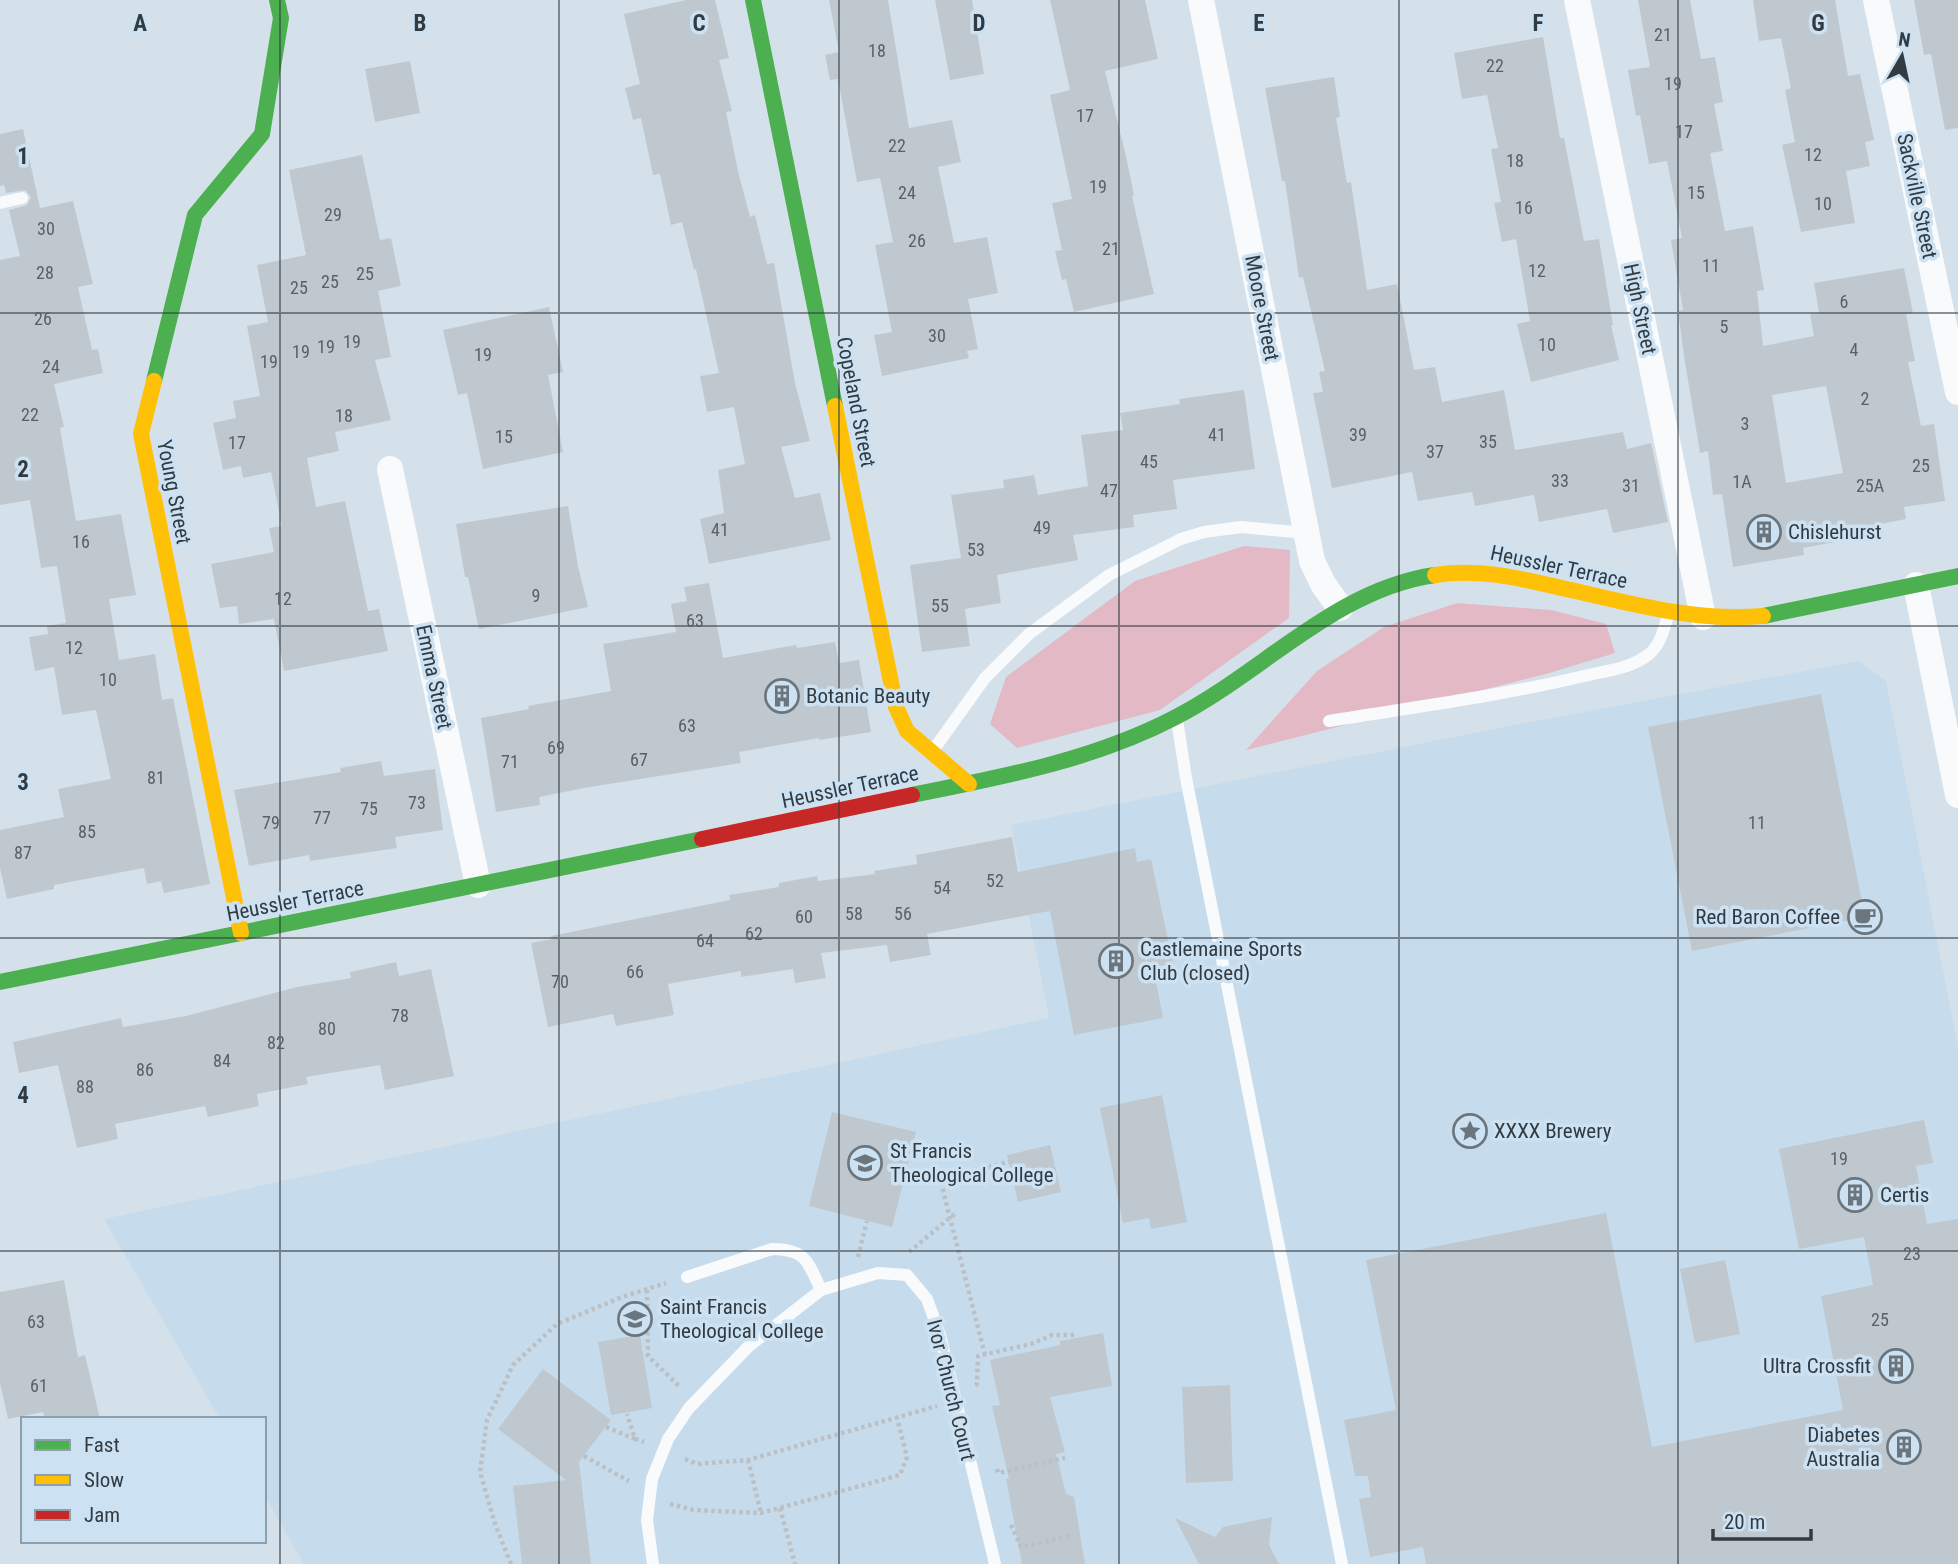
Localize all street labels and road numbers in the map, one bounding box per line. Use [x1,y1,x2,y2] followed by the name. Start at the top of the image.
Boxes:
[1892,131,1942,261] street label: Sackville Street
[1240,253,1284,363] street label: Moore Street
[1619,261,1661,357] street label: High Street
[832,335,880,469] street label: Copeland Street
[152,438,196,546] street label: Young Street
[1488,541,1630,593] street label: Heussler Terrace
[411,623,457,731] street label: Emma Street
[779,761,921,813] street label: Heussler Terrace
[224,876,366,926] street label: Heussler Terrace
[922,1317,980,1463] street label: Ivor Church Court

